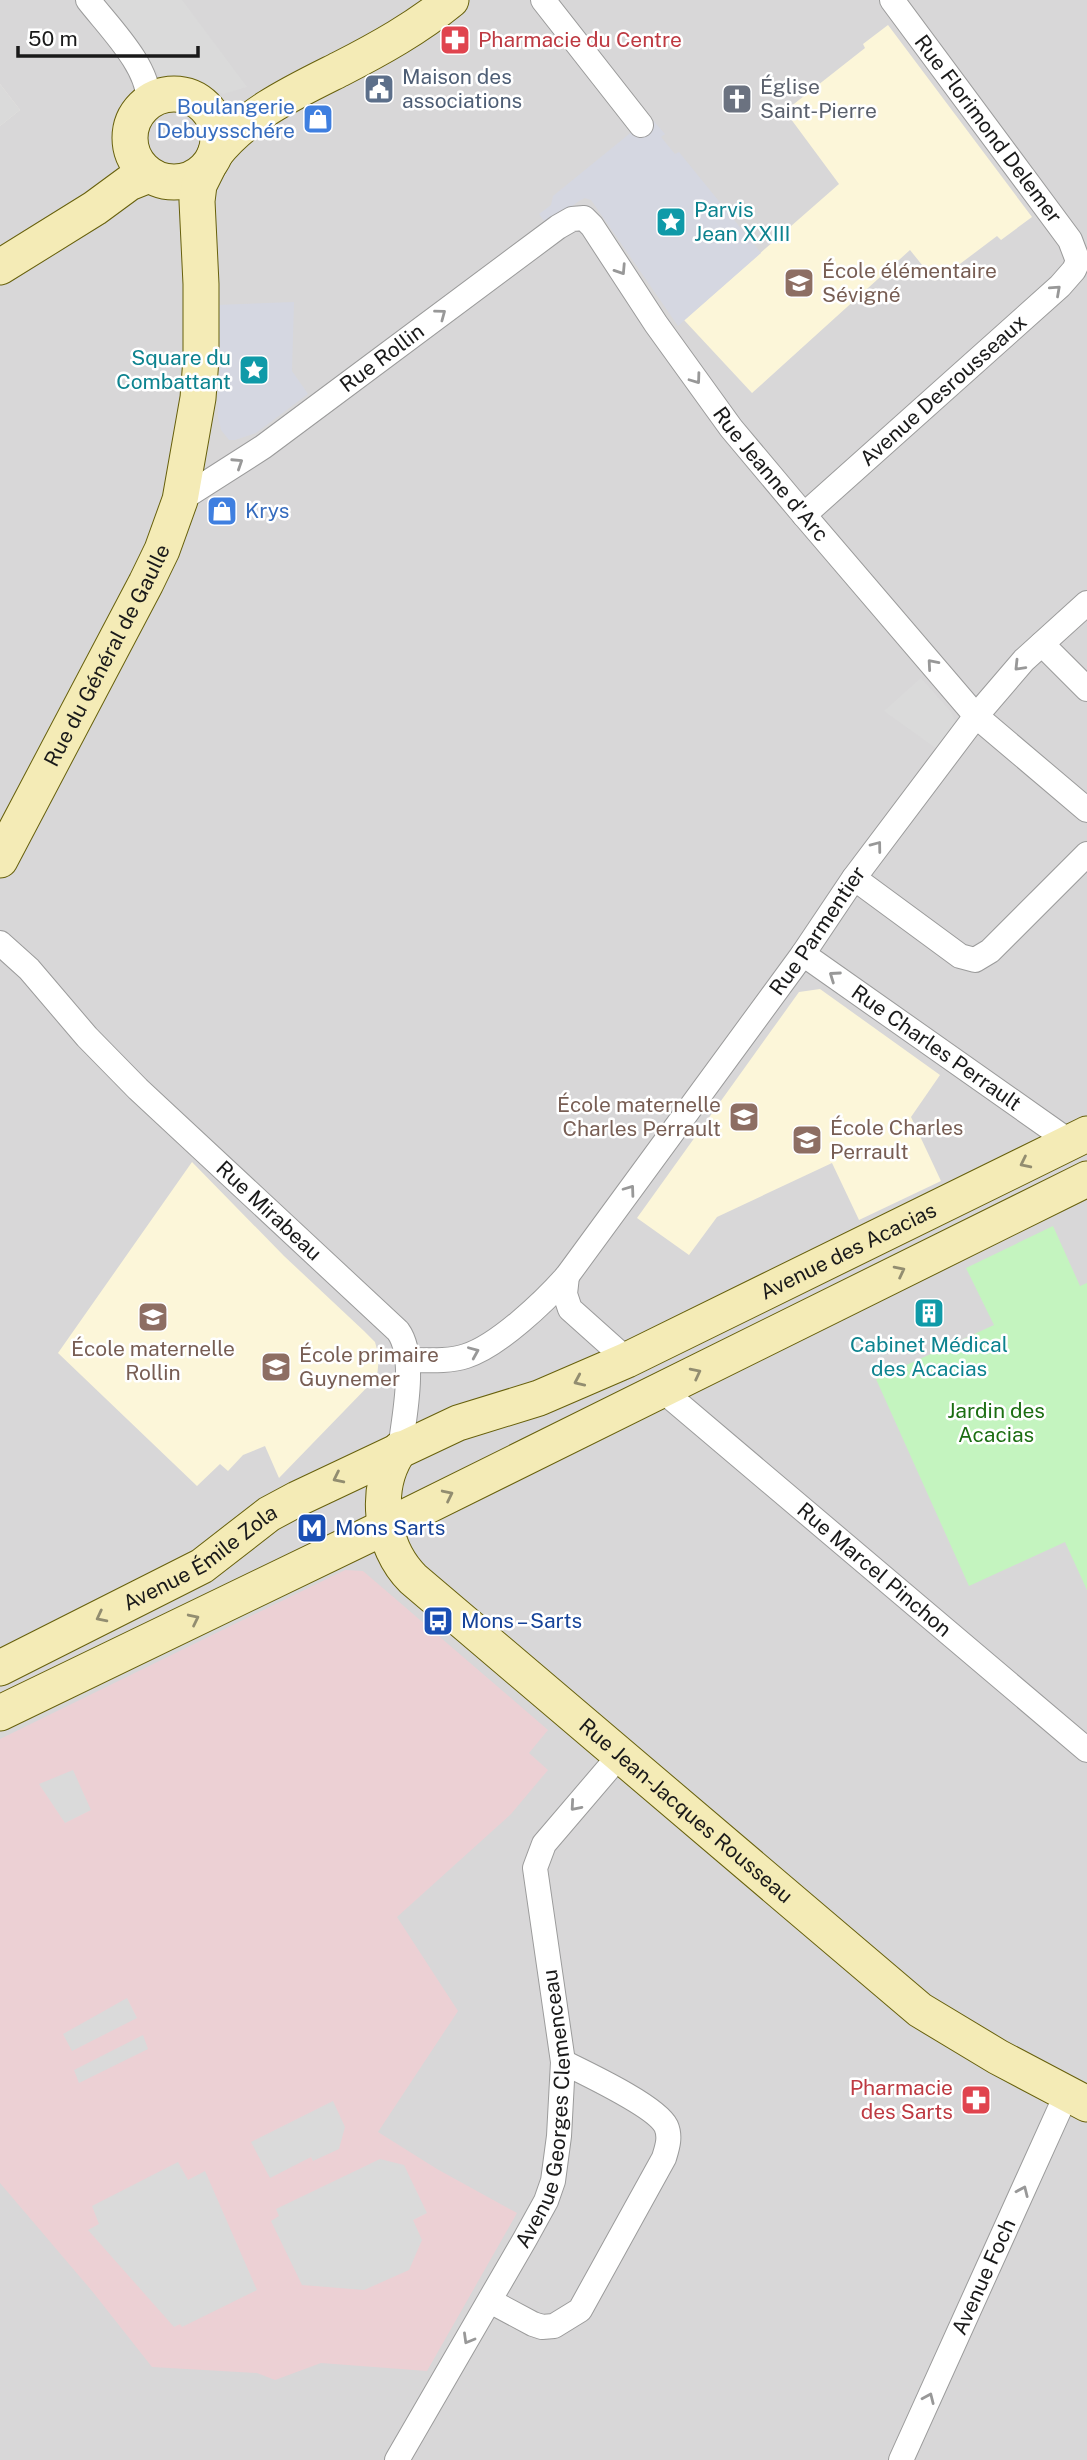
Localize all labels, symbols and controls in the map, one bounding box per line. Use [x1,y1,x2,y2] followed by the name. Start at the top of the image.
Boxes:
[18,14,198,58] scale bar
[438,23,472,57] pharmacy icon: Pharmacie du Centre
[28,26,78,51] text: 50 m
[478,27,682,52] place label: Pharmacie du Centre
[909,30,1067,228] street label: Rue Florimond Delemer
[402,64,522,113] place label: Maison des associations
[362,72,396,106] public building icon: Maison des associations
[760,74,877,123] place label: Église Saint-Pierre
[720,82,754,116] church icon: Église Saint-Pierre
[156,94,295,143] place label: Boulangerie Debuysschére
[301,102,335,136] shop icon: Boulangerie Debuysschére
[694,197,791,246] place label: Parvis Jean XXIII
[654,205,688,239] place icon: Parvis Jean XXIII
[822,258,997,307] place label: École élémentaire Sévigné
[613,262,625,275] one-way arrow
[782,266,816,300] school or university icon: École élémentaire Sévigné
[1048,286,1061,298] one-way arrow
[855,309,1032,471] street label: Avenue Desrousseaux
[433,310,446,322] one-way arrow
[335,318,429,397] street label: Rue Rollin
[116,345,231,394] place label: Square du Combattant
[237,353,271,387] place icon: Square du Combattant
[688,372,700,384] one-way arrow
[708,402,834,546] street label: Rue Jeanne d'Arc
[230,458,243,471] one-way arrow
[205,494,239,528] shop icon: Krys
[245,498,289,523] place label: Krys
[39,540,175,771] street label: Rue du Général de Gaulle
[1014,657,1027,670] one-way arrow
[928,659,940,672] one-way arrow
[869,842,882,854] one-way arrow
[764,861,871,1000] street label: Rue Parmentier
[829,972,842,984] one-way arrow
[847,979,1026,1116] street label: Rue Charles Perrault
[557,1092,721,1141] place label: École maternelle Charles Perrault
[727,1100,761,1134] school or university icon: École maternelle Charles Perrault
[830,1115,963,1164] place label: École Charles Perrault
[790,1123,824,1157] school or university icon: École Charles Perrault
[211,1155,327,1266] street label: Rue Mirabeau
[1020,1155,1032,1169] one-way arrow
[622,1185,634,1198] one-way arrow
[756,1197,940,1305] street label: Avenue des Acacias
[893,1266,905,1280] one-way arrow
[912,1296,946,1330] building icon: Cabinet Médical des Acacias
[136,1300,170,1334] school or university icon: École maternelle Rollin
[850,1332,1008,1381] place label: Cabinet Médical des Acacias
[71,1336,235,1385] place label: École maternelle Rollin
[299,1342,439,1391] place label: École primaire Guynemer
[467,1346,479,1360] one-way arrow
[259,1350,293,1384] school or university icon: École primaire Guynemer
[689,1367,701,1381] one-way arrow
[574,1373,586,1387] one-way arrow
[947,1398,1045,1447] park label: Jardin des Acacias
[333,1470,345,1484] one-way arrow
[441,1490,453,1504] one-way arrow
[792,1497,957,1642] street label: Rue Marcel Pinchon
[119,1499,281,1616] street label: Avenue Émile Zola
[295,1511,329,1545] metro station icon: Mons Sarts
[335,1515,445,1540] place label: Mons Sarts
[421,1604,455,1638] bus stop icon: Mons – Sarts
[461,1608,582,1633] place label: Mons – Sarts
[96,1609,108,1623] one-way arrow
[187,1613,199,1627] one-way arrow
[574,1713,798,1908] street label: Rue Jean-Jacques Rousseau
[571,1798,583,1811] one-way arrow
[510,1968,575,2252] street label: Avenue Georges Clemenceau
[850,2075,953,2124] place label: Pharmacie des Sarts
[959,2083,993,2117] pharmacy icon: Pharmacie des Sarts
[1015,2185,1029,2198] one-way arrow
[946,2215,1020,2339] street label: Avenue Foch
[463,2332,476,2344] one-way arrow
[921,2393,935,2405] one-way arrow

